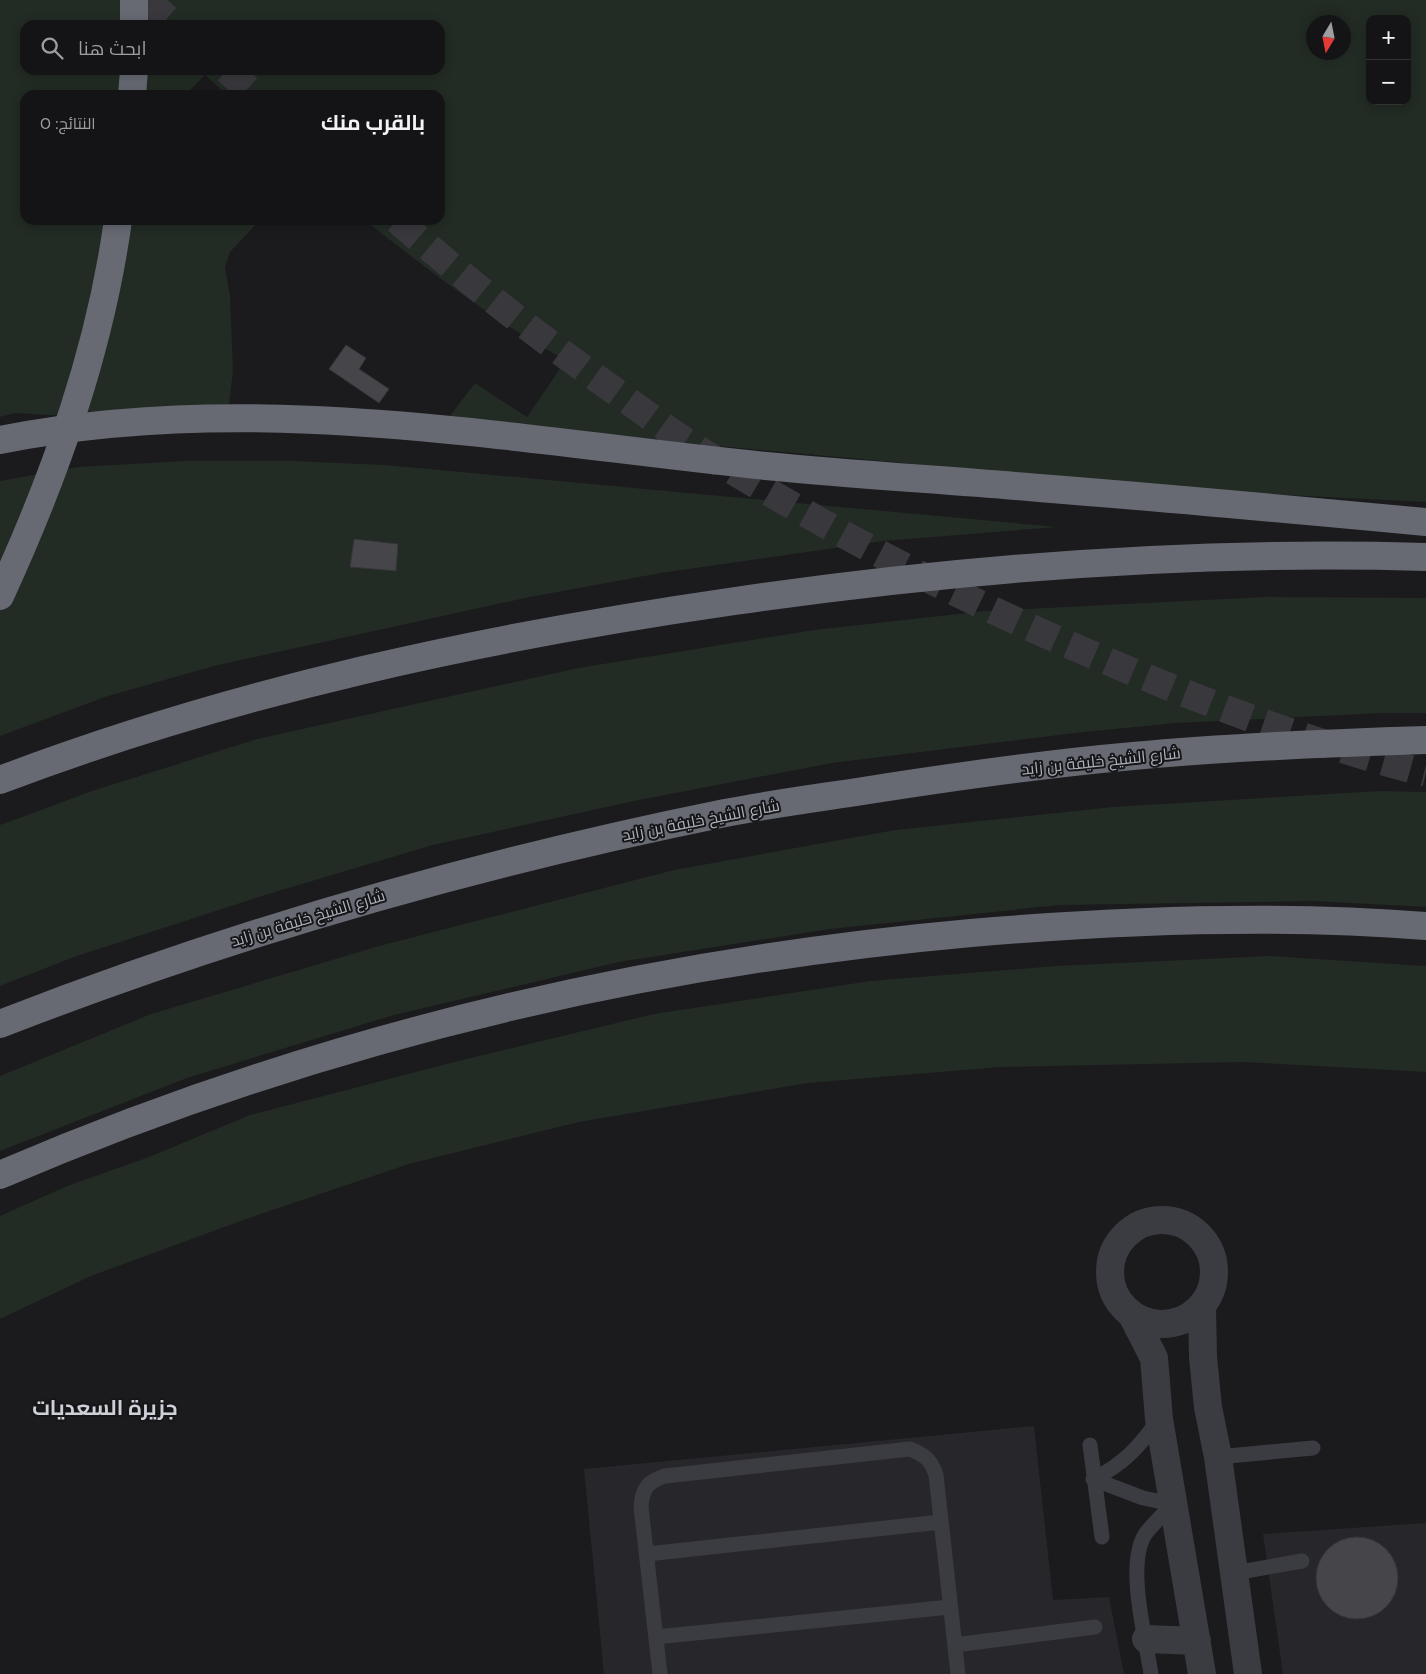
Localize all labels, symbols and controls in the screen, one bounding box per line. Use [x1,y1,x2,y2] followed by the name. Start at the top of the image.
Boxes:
[1306,15,1351,60] north arrow
[1366,15,1411,105] map controls
[1366,15,1411,60] button: +
[20,20,445,75] search box
[38,34,66,62] icon: search
[78,36,147,61] text: ابحث هنا
[1366,60,1411,105] button: −
[321,109,425,137] text: بالقرب منك
[40,113,96,134] text: النتائج: 0
[1020,742,1182,781] street label: شارع الشيخ خليفة بن زايد
[620,794,782,847] street label: شارع الشيخ خليفة بن زايد
[228,885,388,952] street label: شارع الشيخ خليفة بن زايد
[32,1394,178,1422] district label: جزيرة السعديات

